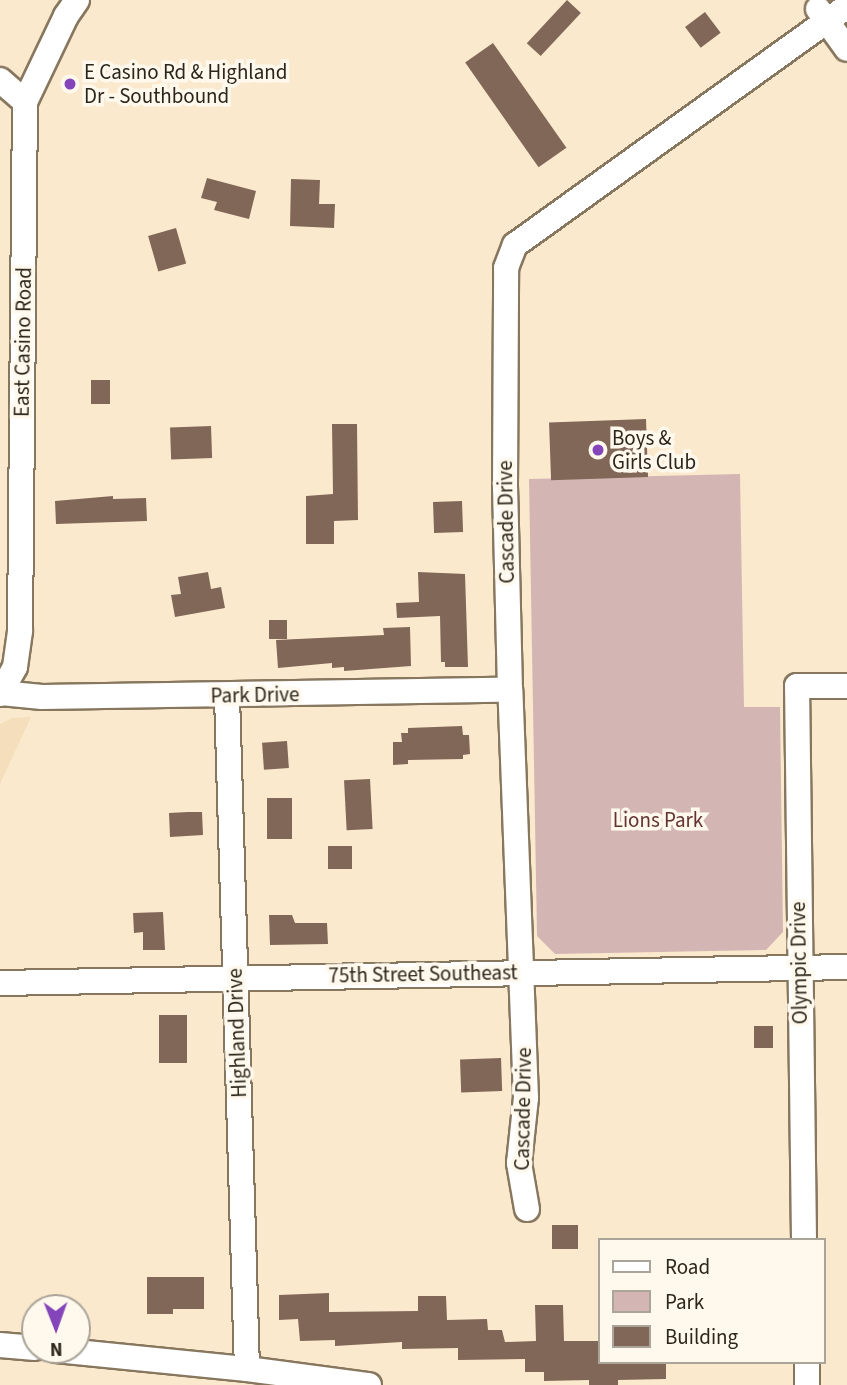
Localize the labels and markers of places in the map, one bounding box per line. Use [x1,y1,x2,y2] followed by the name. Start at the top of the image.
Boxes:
[84,59,287,109] place label: E Casino Rd & Highland Dr - Southbound
[62,76,78,92] marker: E Casino Rd & Highland Dr - Southbound
[612,425,696,475] place label: Boys & Girls Club
[590,442,606,458] marker: Boys & Girls Club

